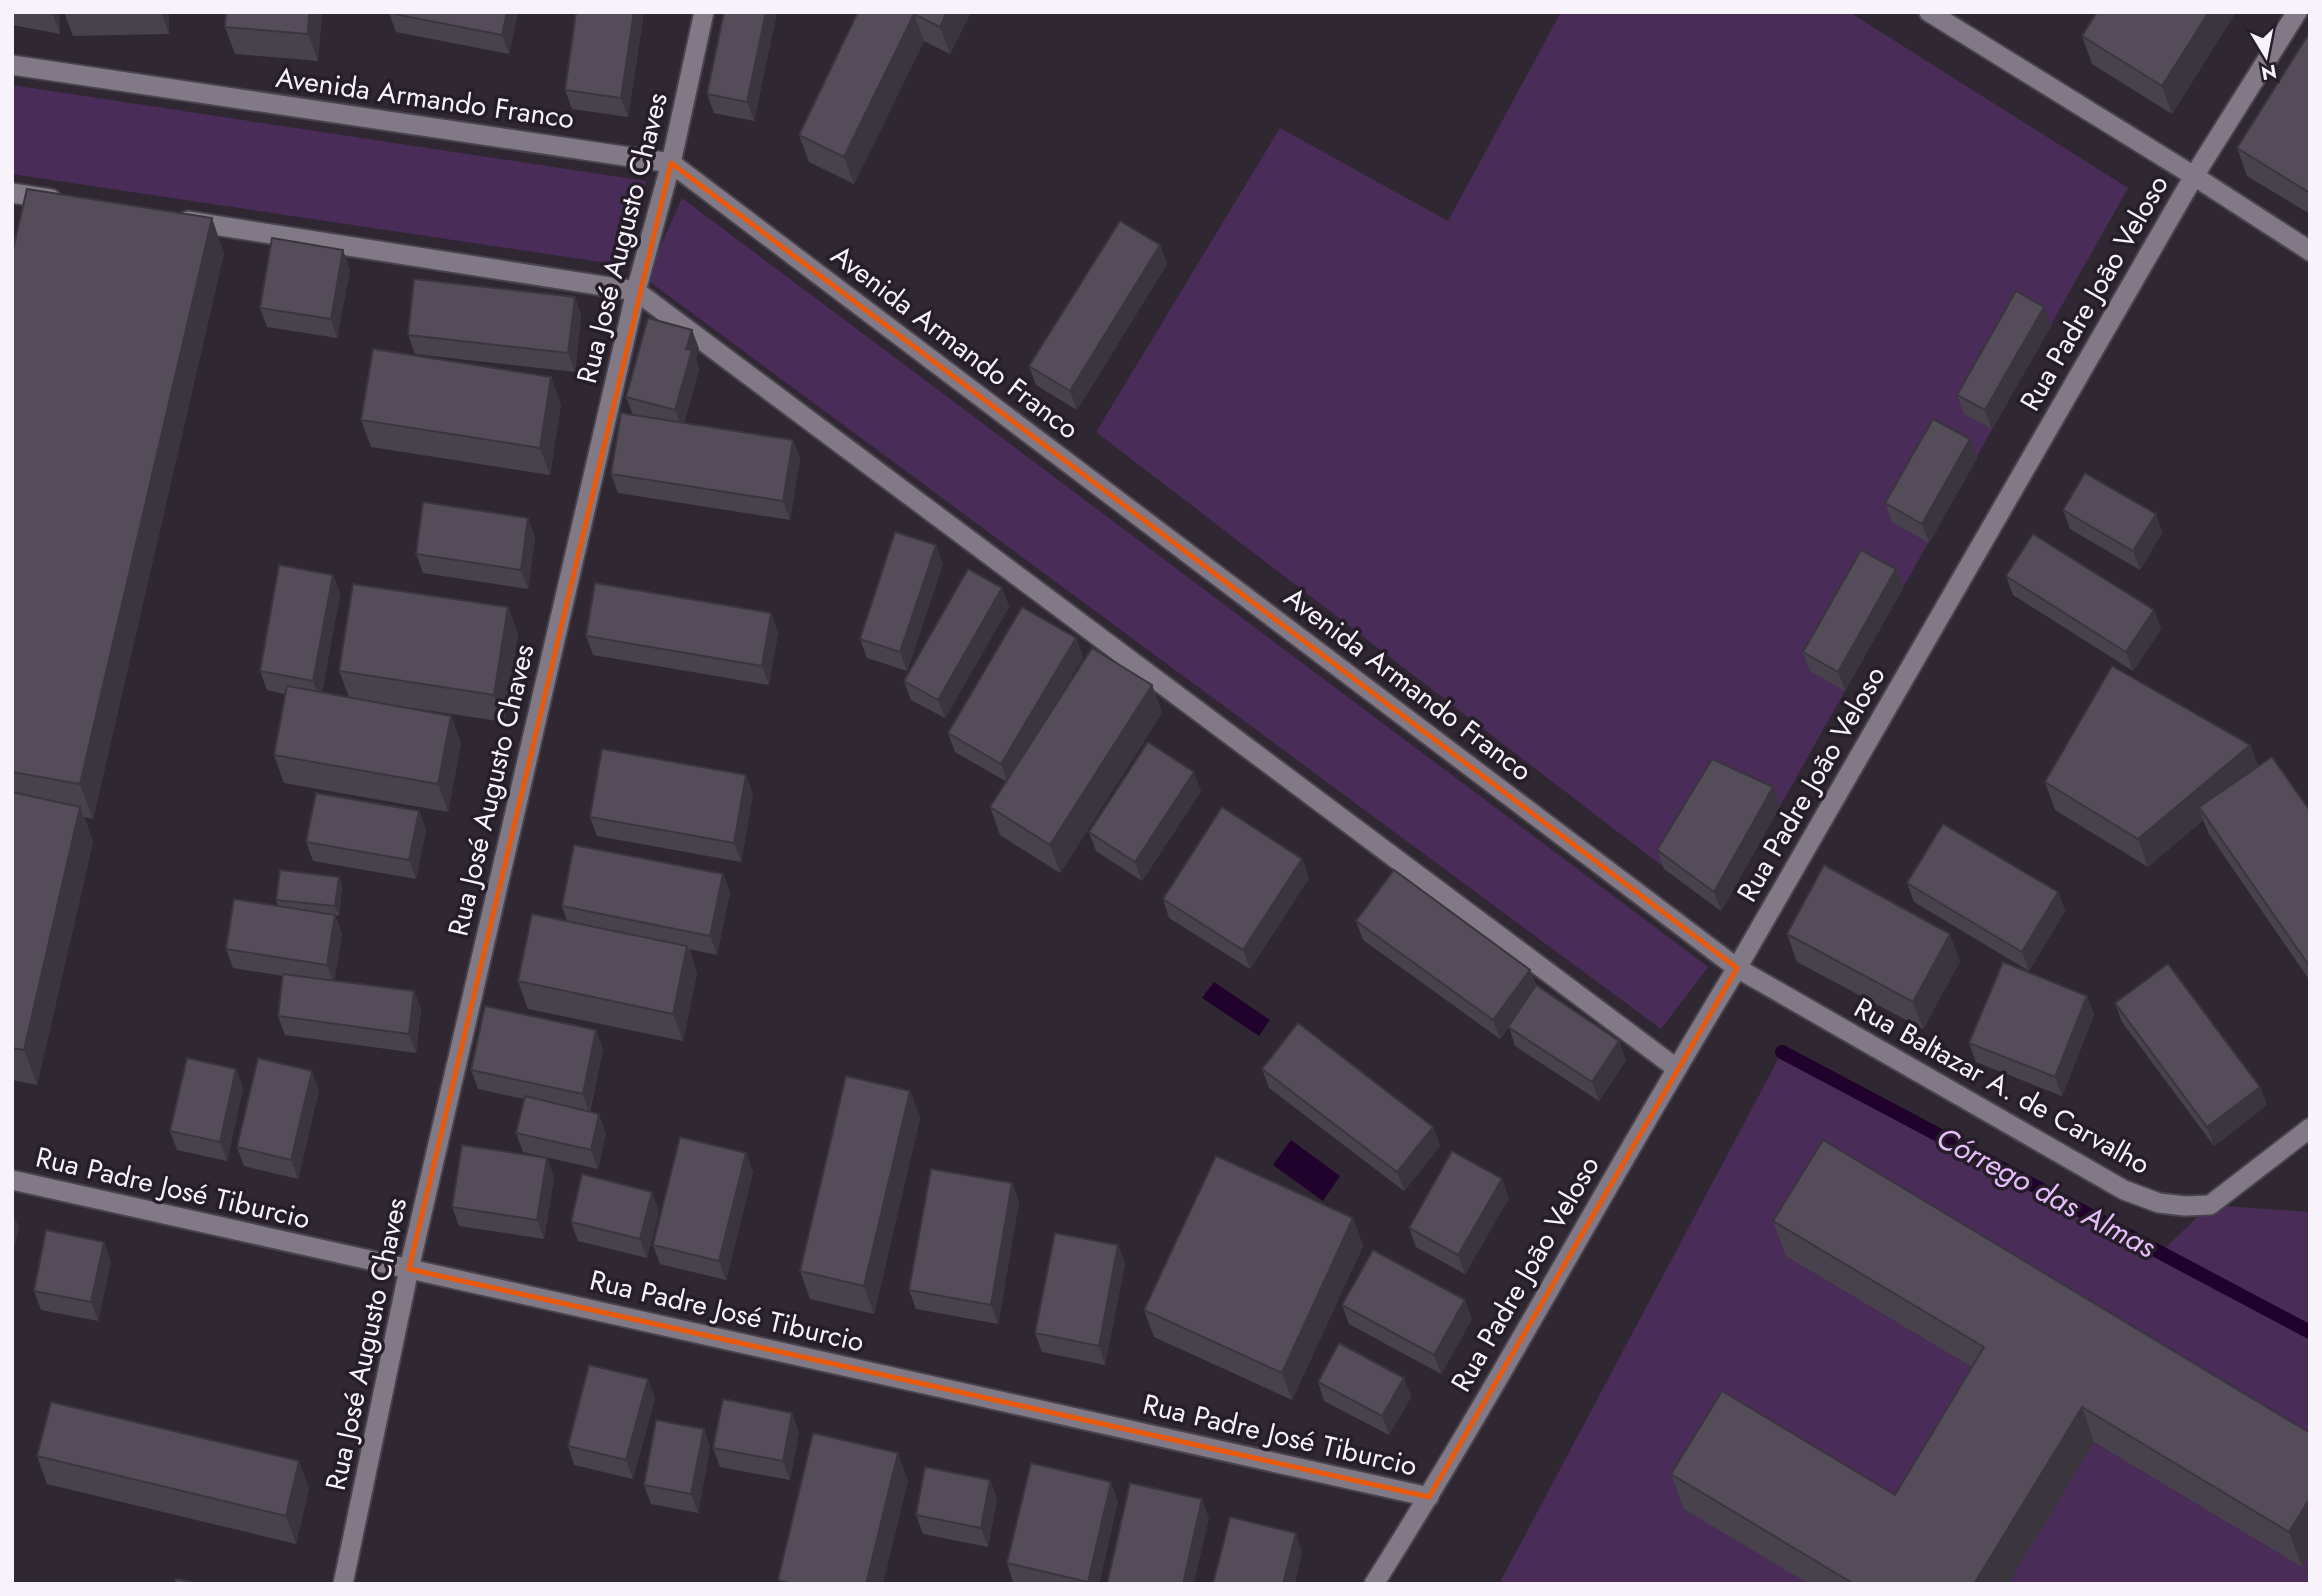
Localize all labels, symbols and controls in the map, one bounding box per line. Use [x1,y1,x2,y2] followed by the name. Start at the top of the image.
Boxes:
[2231,21,2301,91] north arrow
[273,57,577,139] street label: Avenida Armando Franco
[2259,58,2279,87] text: N
[566,88,678,388] street label: Rua José Augusto Chaves
[2010,167,2178,419] street label: Rua Padre João Veloso
[823,235,1087,449] street label: Avenida Armando Franco
[1276,577,1540,791] street label: Avenida Armando Franco
[437,640,545,940] street label: Rua José Augusto Chaves
[1727,658,1895,910] street label: Rua Padre João Veloso
[1847,987,2157,1185] street label: Rua Baltazar A. de Carvalho
[1929,1116,2164,1268] water label: Córrego das Almas
[32,1136,314,1240] street label: Rua Padre José Tiburcio
[1441,1148,1609,1400] street label: Rua Padre João Veloso
[315,1194,417,1494] street label: Rua José Augusto Chaves
[586,1259,868,1363] street label: Rua Padre José Tiburcio
[1139,1383,1421,1487] street label: Rua Padre José Tiburcio

